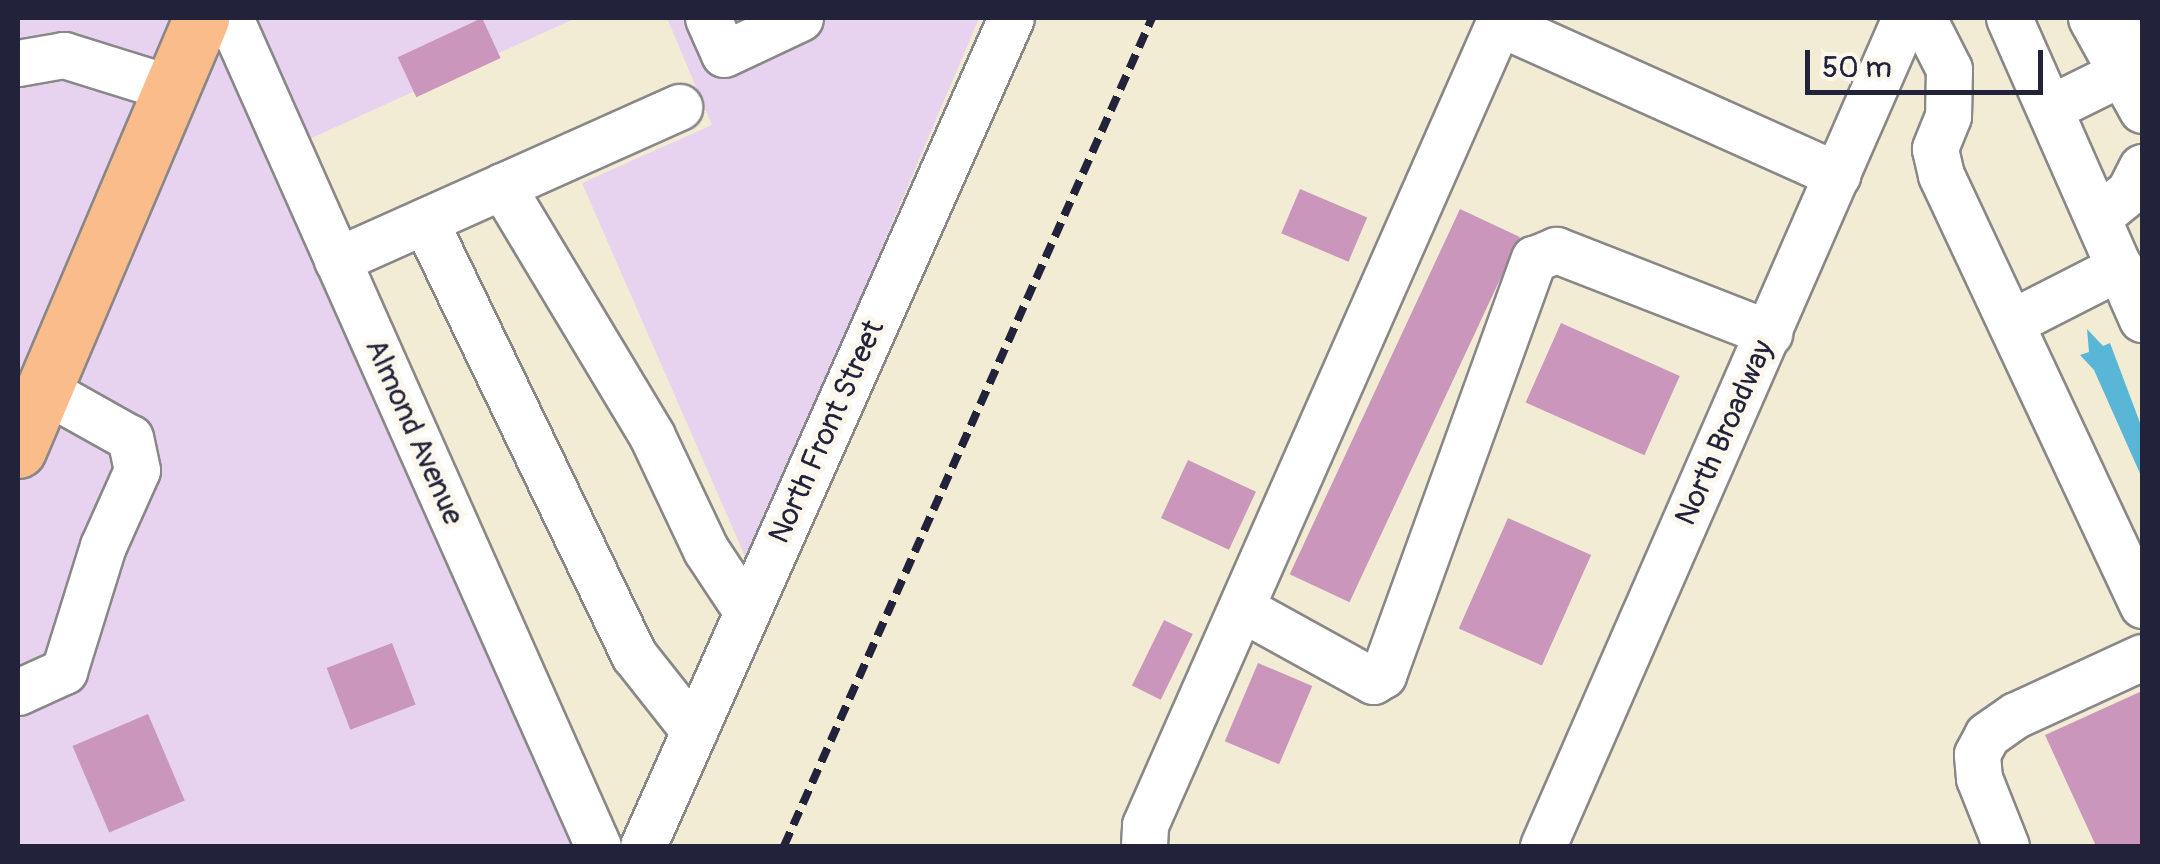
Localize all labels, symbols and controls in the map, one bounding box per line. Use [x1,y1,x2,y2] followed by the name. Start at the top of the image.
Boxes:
[1810,30,2048,92] scale bar
[1822,49,1892,86] text: 50 m
[762,315,892,549] street label: North Front Street
[357,334,471,530] street label: Almond Avenue
[1668,335,1782,531] street label: North Broadway

